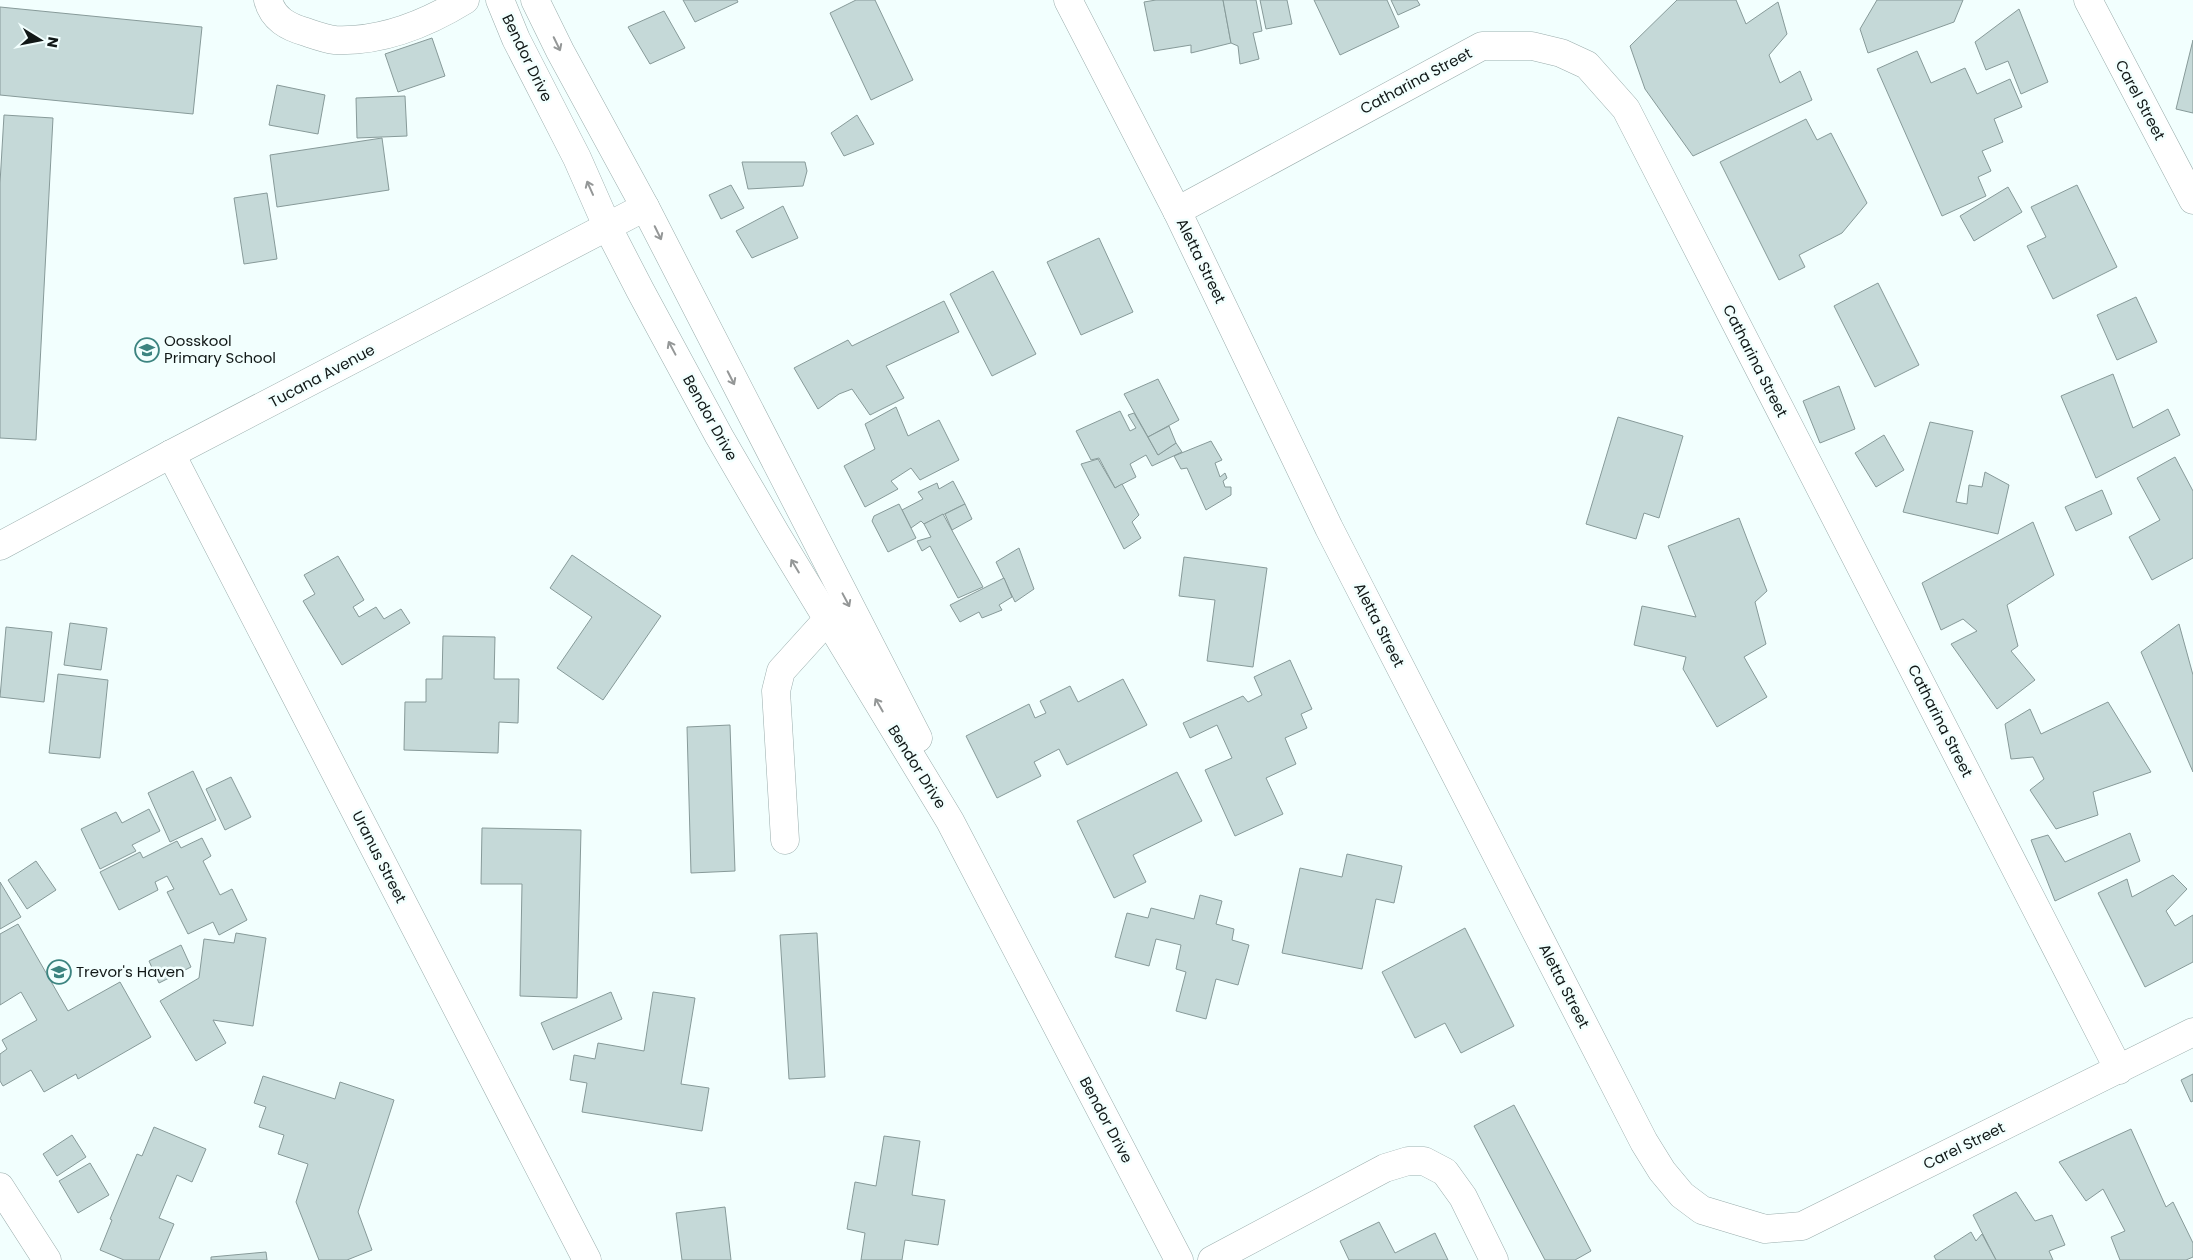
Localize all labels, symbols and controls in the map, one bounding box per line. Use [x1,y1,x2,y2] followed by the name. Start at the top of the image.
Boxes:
[497,10,558,105] street label: Bendor Drive
[15,15,65,65] north arrow
[42,35,64,49] text: N
[552,36,562,51] one-way arrow
[1356,42,1475,119] street label: Catharina Street
[2110,56,2170,144] street label: Carel Street
[585,181,595,196] one-way arrow
[1172,215,1231,307] street label: Aletta Street
[653,226,663,241] one-way arrow
[1718,301,1793,421] street label: Catharina Street
[164,330,276,368] place label: Oosskool Primary School
[134,337,160,363] school or university icon: Oosskool Primary School
[265,339,378,412] street label: Tucana Avenue
[667,341,677,356] one-way arrow
[678,371,743,464] street label: Bendor Drive
[726,371,736,386] one-way arrow
[790,559,800,573] one-way arrow
[1349,579,1410,671] street label: Aletta Street
[842,592,851,607] one-way arrow
[1903,661,1978,781] street label: Catharina Street
[874,698,884,712] one-way arrow
[883,721,952,813] street label: Bendor Drive
[347,807,412,906] street label: Uranus Street
[1534,940,1595,1032] street label: Aletta Street
[46,959,72,985] school or university icon: Trevor's Haven
[76,961,185,982] place label: Trevor's Haven
[1075,1073,1138,1167] street label: Bendor Drive
[1920,1117,2008,1174] street label: Carel Street

